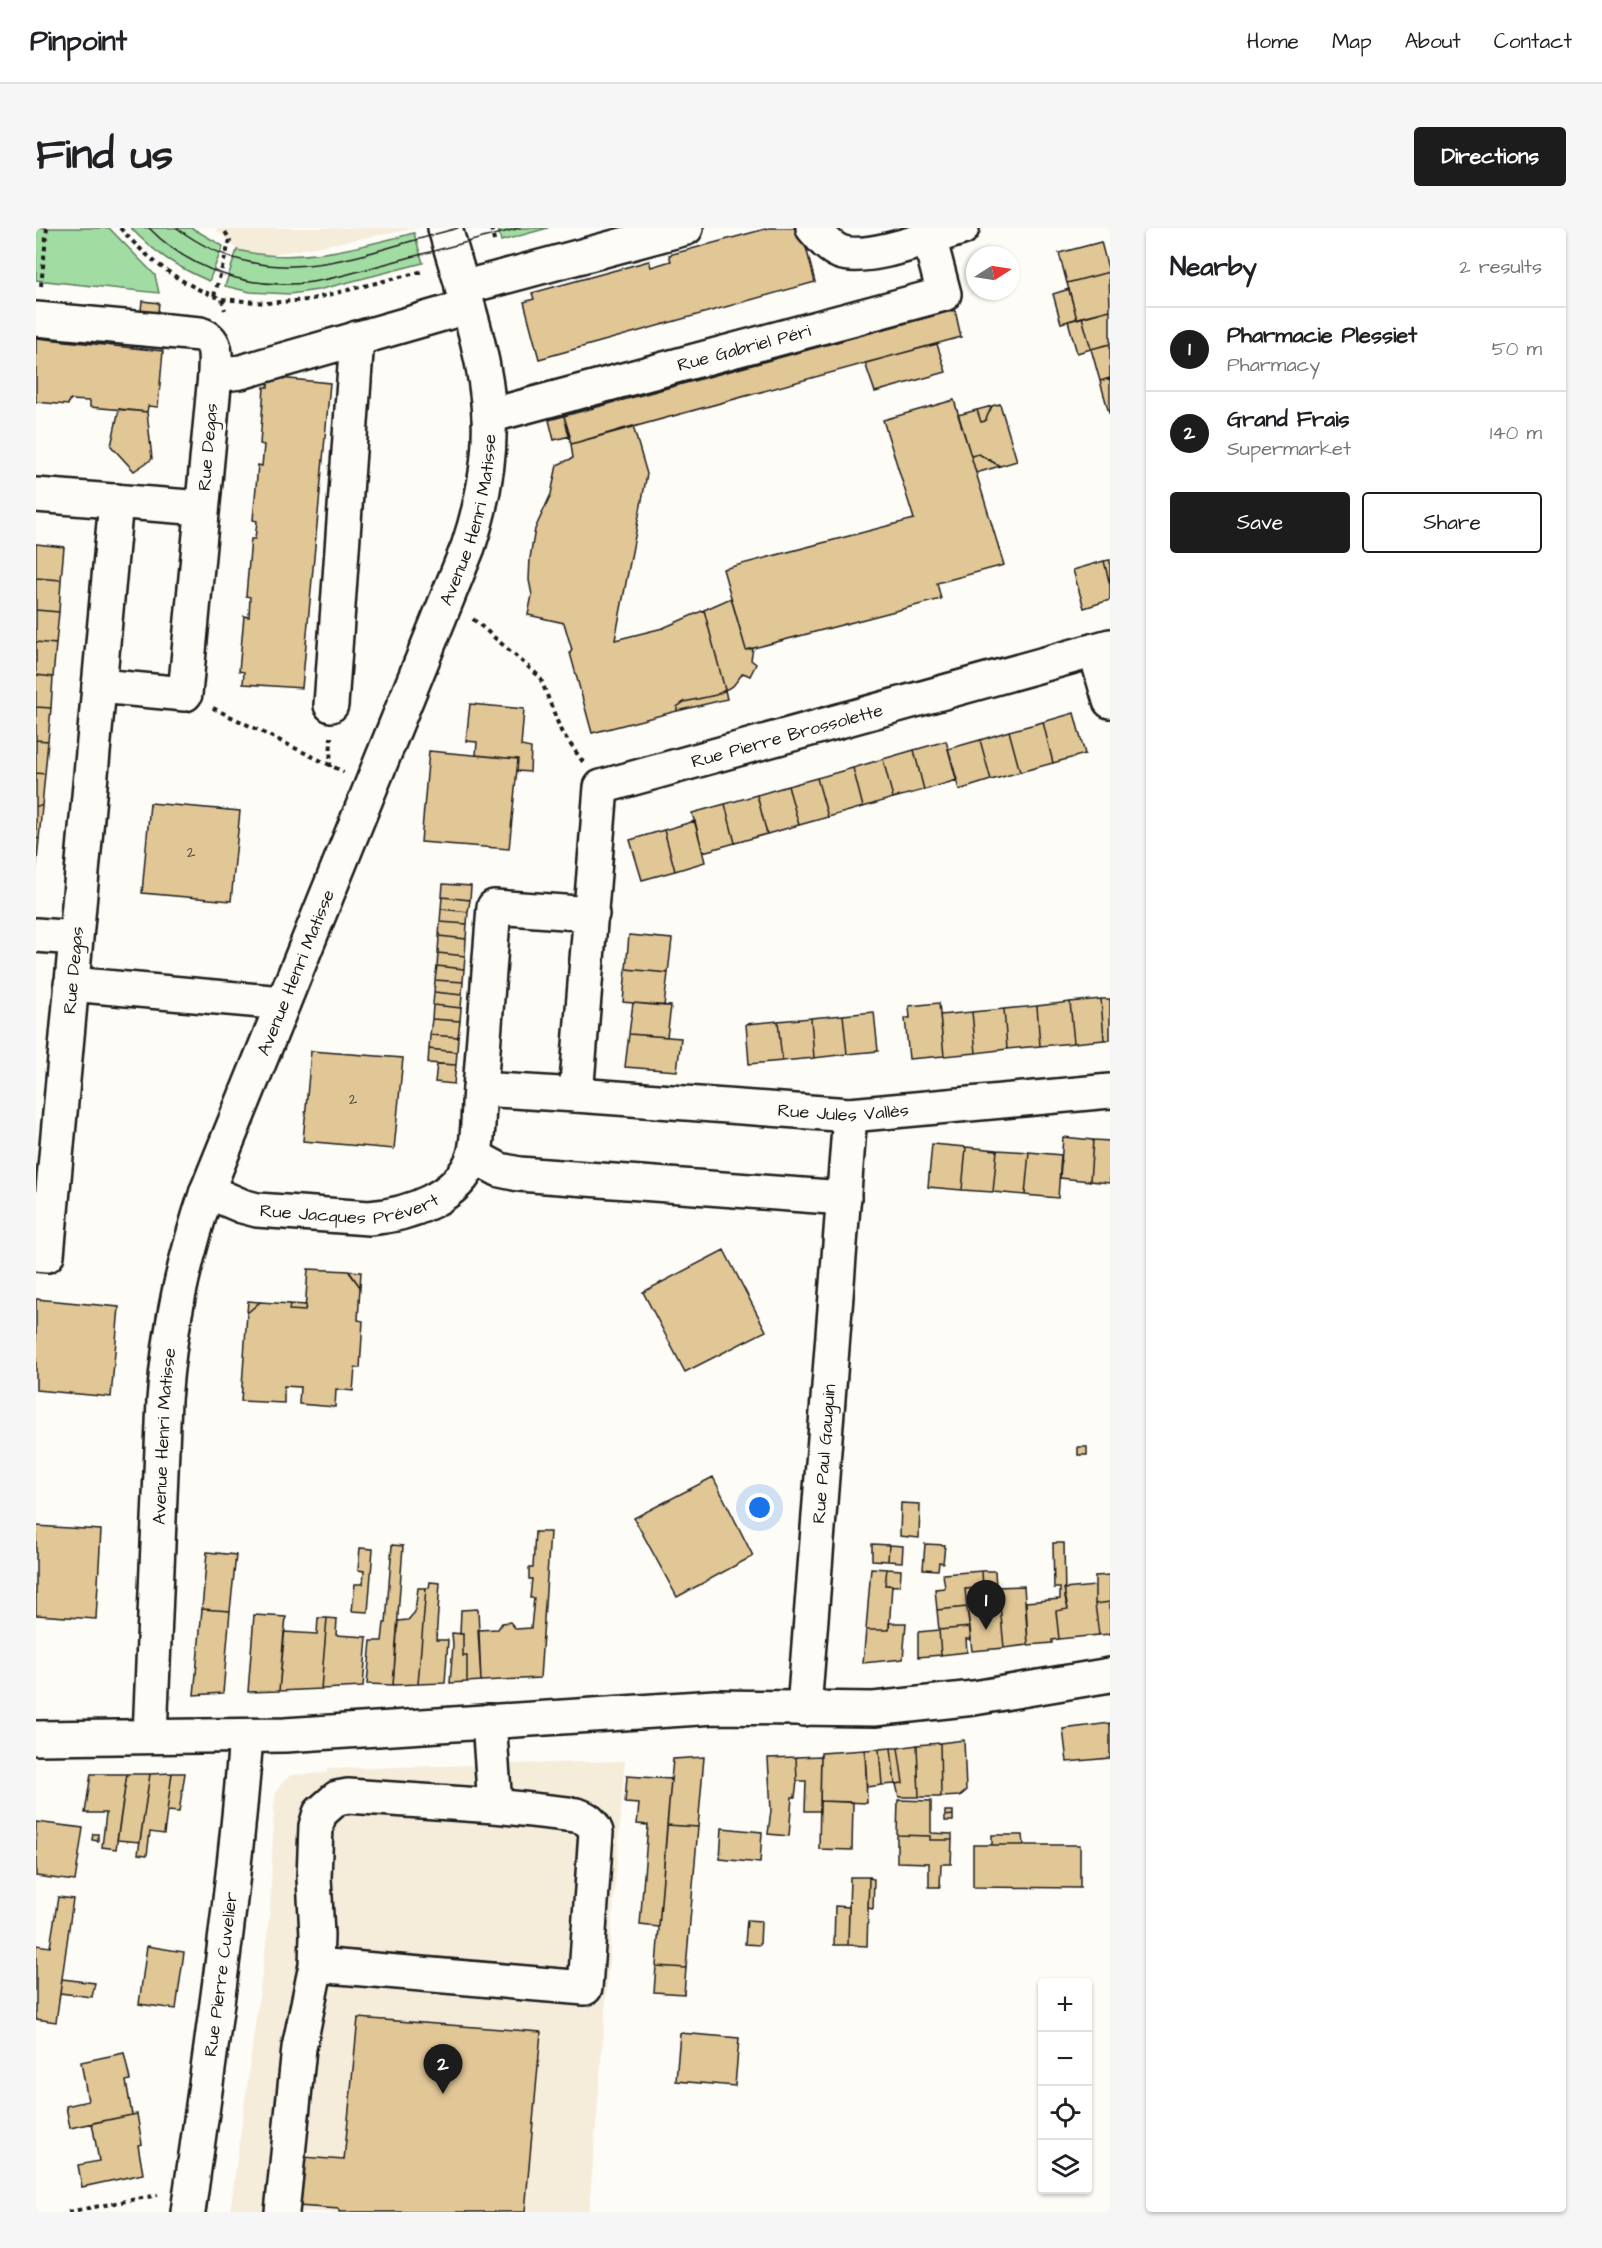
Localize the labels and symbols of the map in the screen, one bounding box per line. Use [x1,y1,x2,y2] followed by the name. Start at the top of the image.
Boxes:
[966,246,1020,300] north arrow
[675,318,814,377] street label: Rue Gabriel Péri
[192,402,225,492] street label: Rue Degas
[433,433,502,609] street label: Avenue Henri Matisse
[688,697,886,774] street label: Rue Pierre Brossolette
[187,842,196,863] house number: 2
[251,885,341,1059] street label: Avenue Henri Matisse
[57,925,90,1015] street label: Rue Degas
[349,1089,358,1110] house number: 2
[777,1097,910,1128] street label: Rue Jules Vallès
[259,1187,444,1231] street label: Rue Jacques Prévert
[146,1346,182,1525] street label: Avenue Henri Matisse
[806,1383,842,1524] street label: Rue Paul Gauguin
[745,1493,774,1522] your location
[966,1580,1006,1630] pin: 1
[197,1890,243,2058] street label: Rue Pierre Cuvelier
[424,2044,462,2094] pin: 2

